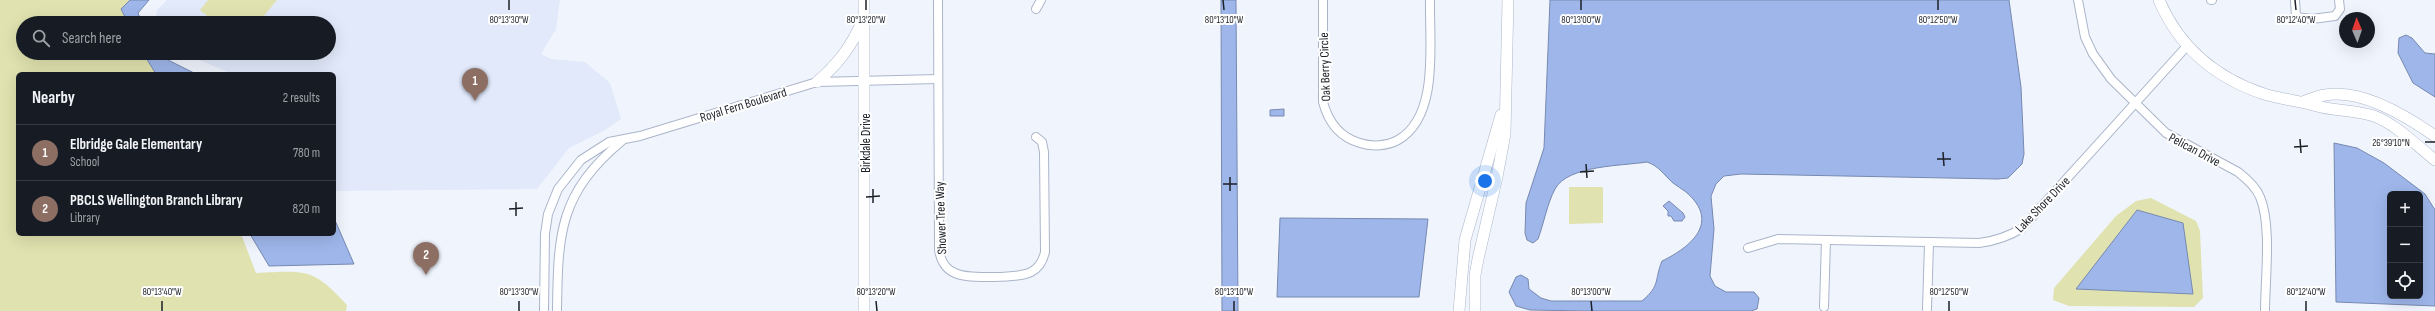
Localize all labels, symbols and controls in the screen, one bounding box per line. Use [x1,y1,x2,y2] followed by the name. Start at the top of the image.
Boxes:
[2339,12,2375,48] north arrow
[489,14,529,26] text: 80°13'30"W
[846,14,886,26] text: 80°13'20"W
[1205,14,1244,26] text: 80°13'10"W
[1561,14,1601,26] text: 80°13'00"W
[1918,14,1958,26] text: 80°12'50"W
[2276,14,2316,26] text: 80°12'40"W
[16,16,336,60] search box
[30,27,52,49] icon: search
[62,29,122,48] text: Search here
[1316,32,1334,102] street label: Oak Berry Circle
[462,68,488,101] pin: 1
[698,84,789,126] street label: Royal Fern Boulevard
[32,88,75,108] text: Nearby
[283,90,320,106] text: 2 results
[858,113,874,173] street label: Birkdale Drive
[2166,130,2223,170] street label: Pelican Drive
[70,135,202,154] text: Elbridge Gale Elementary
[2372,137,2410,149] text: 26°39'10"N
[42,145,48,161] text: 1
[293,145,320,161] text: 780 m
[70,154,100,170] text: School
[1475,171,1495,191] your location
[2012,173,2073,236] street label: Lake Shore Drive
[932,181,950,255] street label: Shower Tree Way
[70,191,243,210] text: PBCLS Wellington Branch Library
[2387,191,2423,299] map controls
[2387,191,2423,227] button: +
[42,201,48,217] text: 2
[293,201,320,217] text: 820 m
[70,210,100,226] text: Library
[2387,227,2423,263] button: −
[413,242,439,275] pin: 2
[2387,263,2423,299] button: locate
[142,286,182,298] text: 80°13'40"W
[499,286,539,298] text: 80°13'30"W
[856,286,896,298] text: 80°13'20"W
[1215,286,1254,298] text: 80°13'10"W
[1571,286,1611,298] text: 80°13'00"W
[1929,286,1969,298] text: 80°12'50"W
[2286,286,2326,298] text: 80°12'40"W

